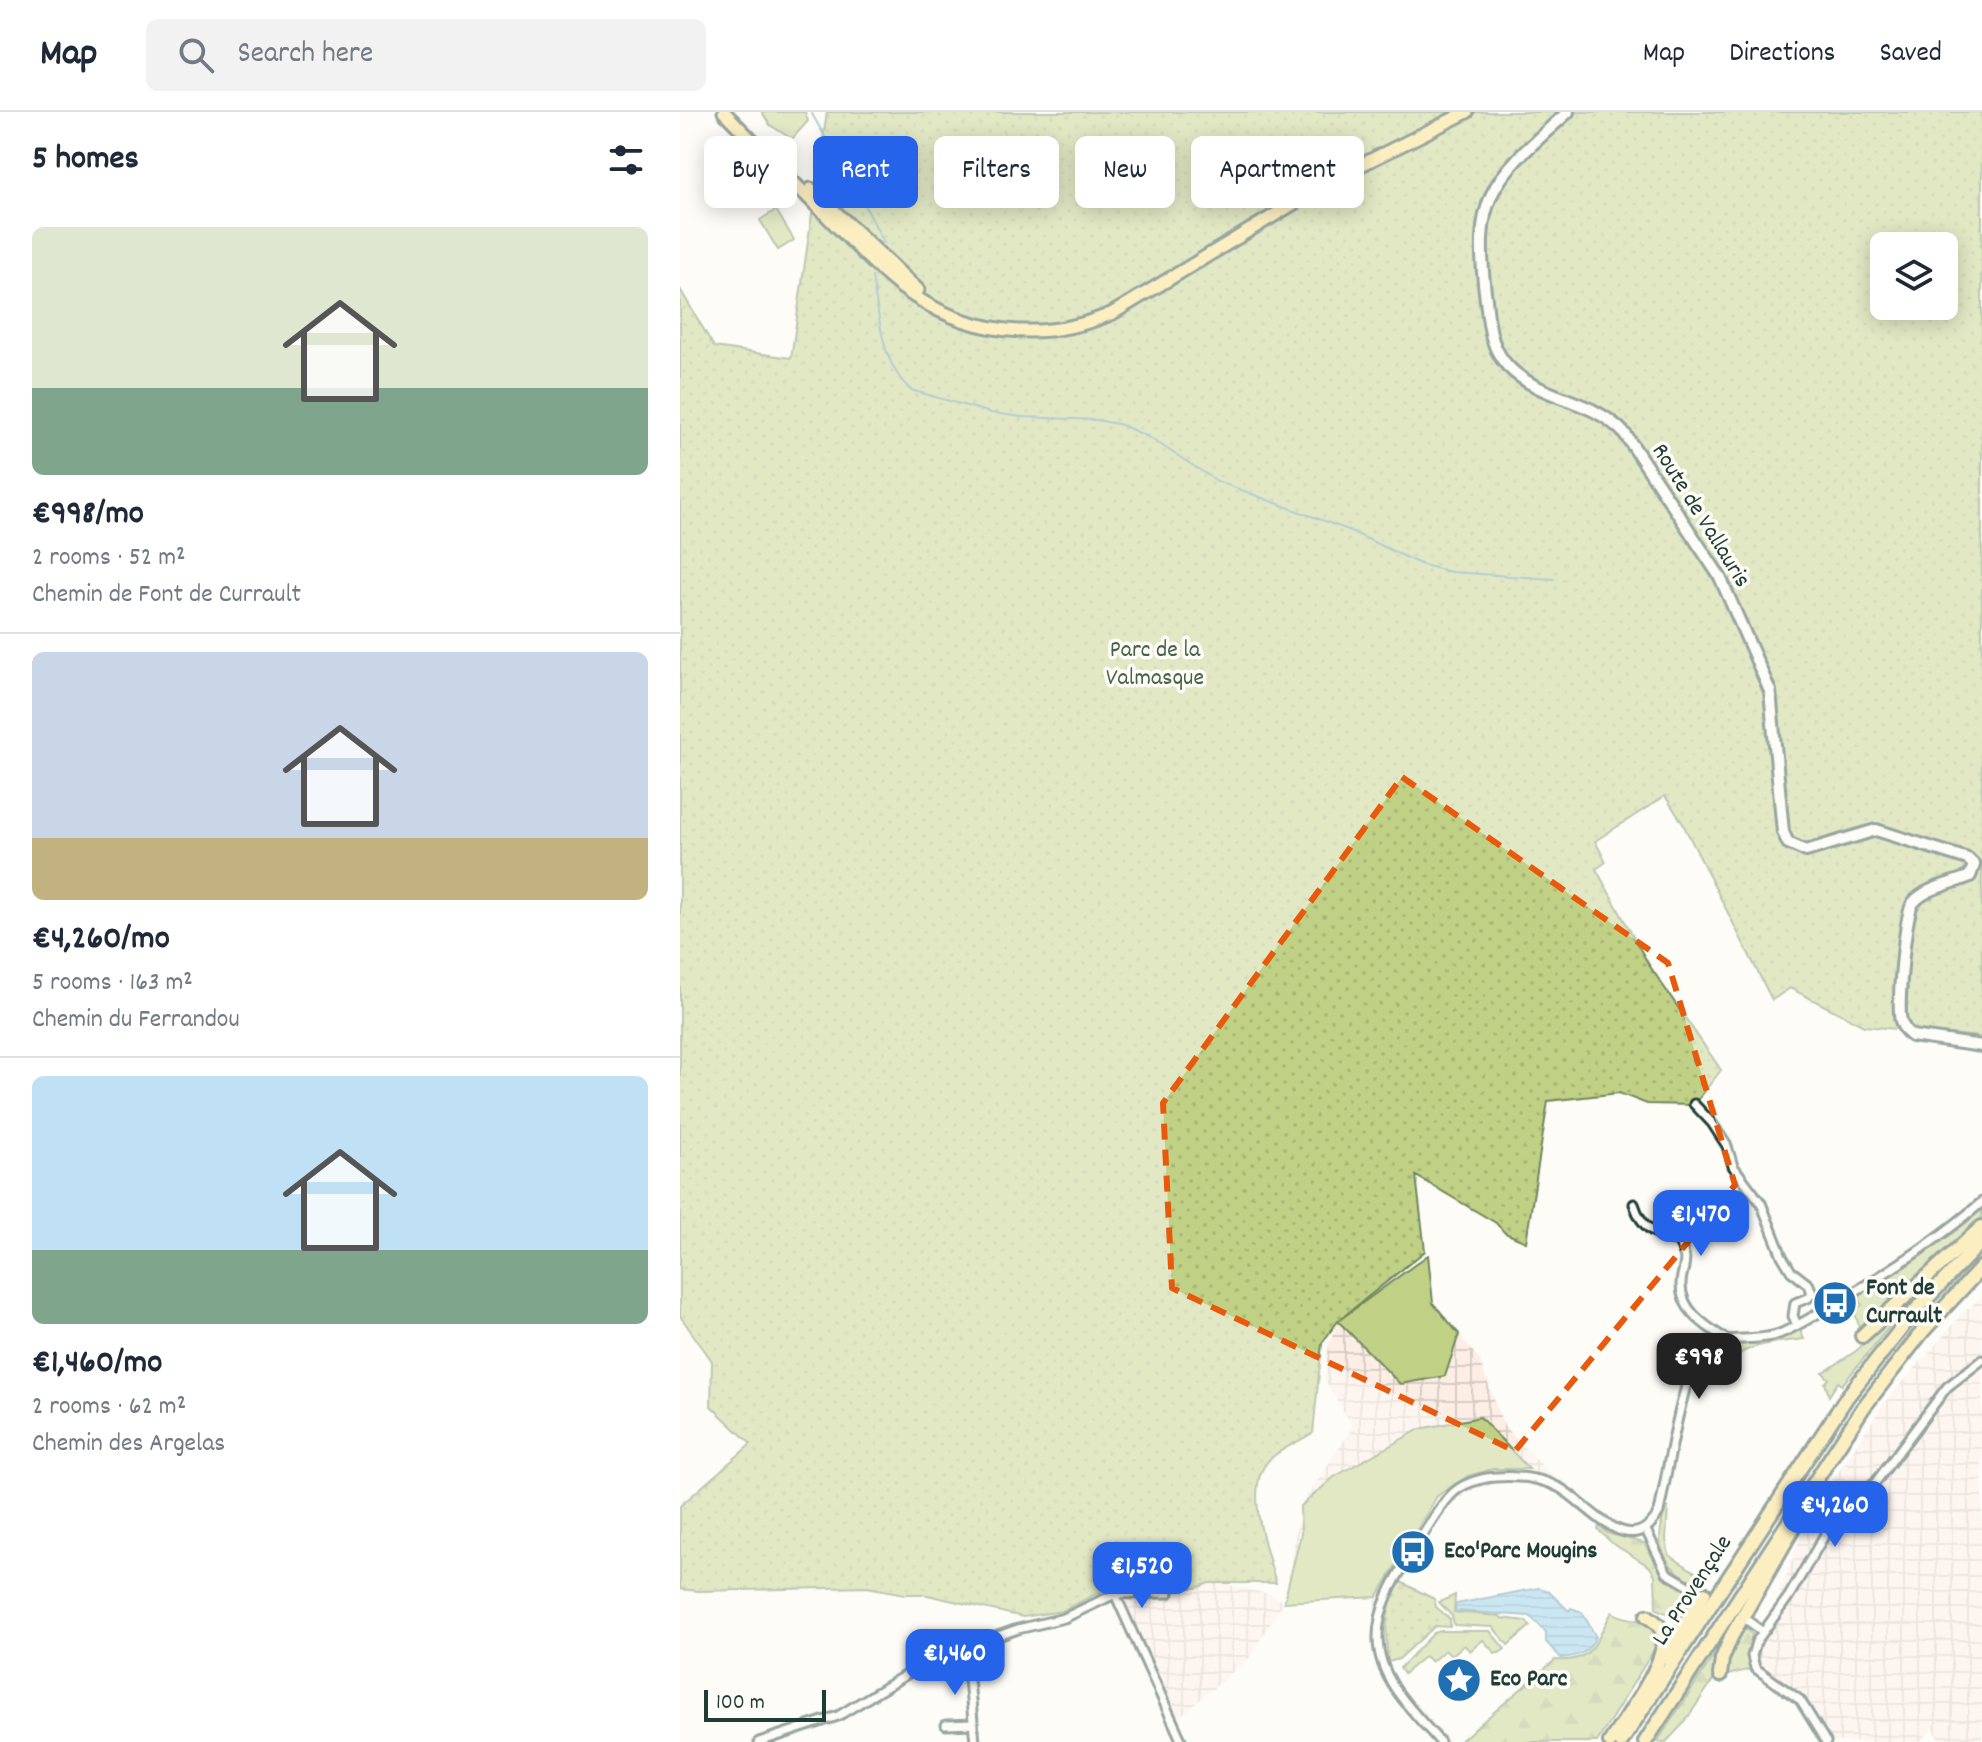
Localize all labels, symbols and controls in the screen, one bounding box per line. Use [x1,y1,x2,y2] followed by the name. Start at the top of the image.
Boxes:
[146,19,706,91] search box
[40,28,98,83] text: Map
[174,33,218,77] icon: search
[238,34,373,77] text: Search here
[1643,35,1685,75] text: Map
[1729,35,1835,75] text: Directions
[1879,35,1942,75] text: Saved
[32,136,139,185] text: 5 homes
[704,136,797,208] chip: Buy
[813,136,918,208] chip: Rent
[934,136,1059,208] chip: Filters
[1075,136,1175,208] chip: New
[1191,136,1364,208] chip: Apartment
[604,138,648,182] icon: filters
[1870,232,1958,320] map controls
[1870,232,1958,320] button: layers
[268,279,412,423] icon: home
[1642,437,1758,595] street label: Route de Vallauris
[32,491,144,540] text: €998/mo
[32,540,185,577] text: 2 rooms · 52 m²
[32,577,301,614] text: Chemin de Font de Currault
[1106,634,1204,696] park label: Parc de la Valmasque
[268,704,412,848] icon: home
[32,916,170,965] text: €4,260/mo
[32,965,193,1002] text: 5 rooms · 163 m²
[32,1002,240,1039] text: Chemin du Ferrandou
[268,1128,412,1272] icon: home
[1636,1190,1766,1258] pin: €1,470
[1671,1197,1731,1234] text: €1,470
[1866,1272,1942,1334] place label: Font de Currault
[1811,1279,1859,1327] bus stop icon: Font de Currault
[1652,1333,1746,1401] pin: €998
[32,1340,162,1389] text: €1,460/mo
[1675,1340,1723,1377] text: €998
[32,1389,186,1426] text: 2 rooms · 62 m²
[32,1426,225,1463] text: Chemin des Argelas
[1770,1481,1900,1549] pin: €4,260
[1801,1488,1869,1525] text: €4,260
[1389,1528,1437,1576] bus stop icon: Eco'Parc Mougins
[1644,1529,1742,1653] street label: La Provençale
[1444,1535,1597,1569] place label: Eco'Parc Mougins
[1077,1542,1207,1610] pin: €1,520
[1111,1549,1173,1586] text: €1,520
[890,1629,1020,1697] pin: €1,460
[924,1636,986,1673] text: €1,460
[1435,1656,1483,1704] place icon: Eco Parc
[1490,1663,1568,1697] place label: Eco Parc
[704,1686,826,1722] scale bar
[716,1688,765,1719] text: 100 m

